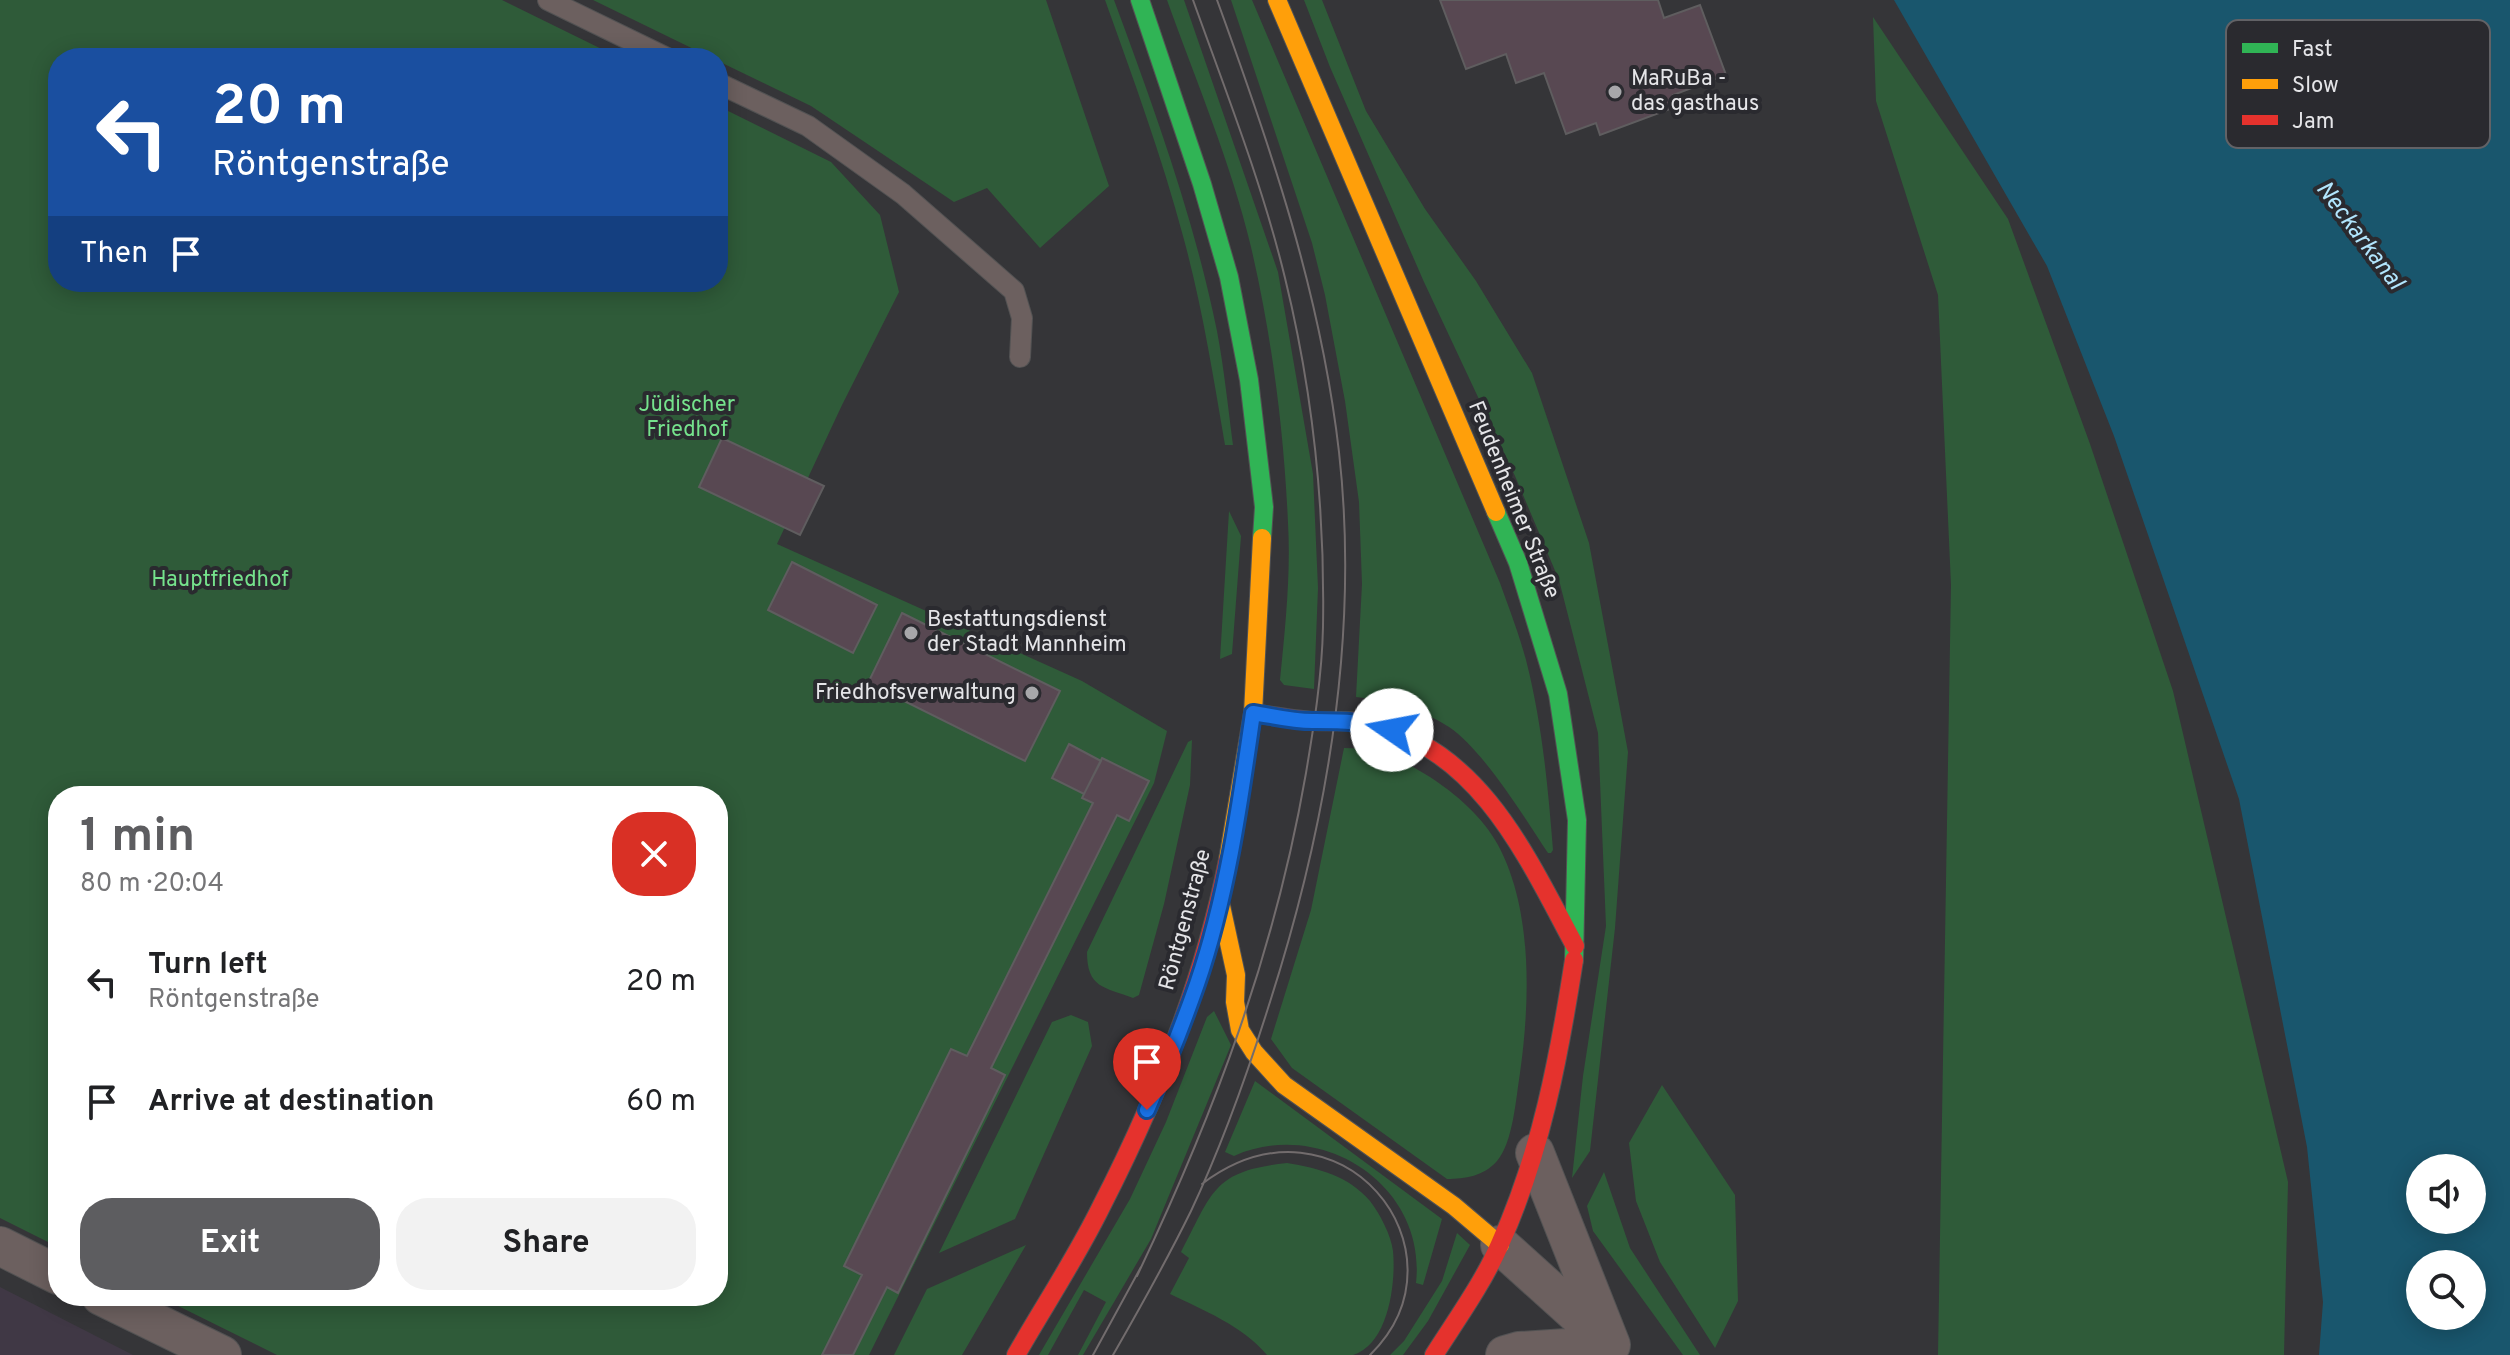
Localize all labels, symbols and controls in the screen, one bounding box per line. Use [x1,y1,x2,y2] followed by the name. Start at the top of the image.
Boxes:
[2226,20,2490,148] legend
[2292,37,2333,64] text: Fast
[1631,66,1759,118] place label: MaRuBa - das gasthaus
[2292,73,2339,100] text: Slow
[212,74,346,144] text: 20 m
[80,80,184,184] icon: left
[1606,83,1624,101] marker: MaRuBa - das gasthaus
[2292,109,2335,136] text: Jam
[212,143,450,189] text: Röntgenstraße
[2308,176,2411,298] water label: Neckarkanal
[164,232,208,276] icon: arrive
[80,236,148,273] text: Then
[639,392,736,444] park label: Jüdischer Friedhof
[1461,397,1565,603] street label: Feudenheimer Straße
[151,567,289,594] park label: Hauptfriedhof
[927,607,1127,659] place label: Bestattungsdienst der Stadt Mannheim
[902,624,920,642] marker: Bestattungsdienst der Stadt Mannheim
[815,680,1016,707] place label: Friedhofsverwaltung
[1023,684,1041,702] marker: Friedhofsverwaltung
[1350,688,1434,772] position arrow
[80,808,195,868] text: 1 min
[612,812,696,896] button: close
[1154,846,1218,994] street label: Röntgenstraße
[80,868,224,901] text: 80 m · 20:04
[148,947,268,984] text: Turn left
[80,960,124,1004] icon: left
[626,964,696,1001] text: 20 m
[148,984,320,1017] text: Röntgenstraße
[1113,1028,1181,1110] pin
[1125,1040,1169,1084] icon: arrive
[80,1080,124,1124] icon: arrive
[148,1084,434,1121] text: Arrive at destination
[626,1084,696,1121] text: 60 m
[2406,1154,2486,1330] map controls
[2406,1154,2486,1234] button: sound
[80,1198,380,1290] button: Exit
[396,1198,696,1290] button: Share
[2406,1250,2486,1330] button: search

